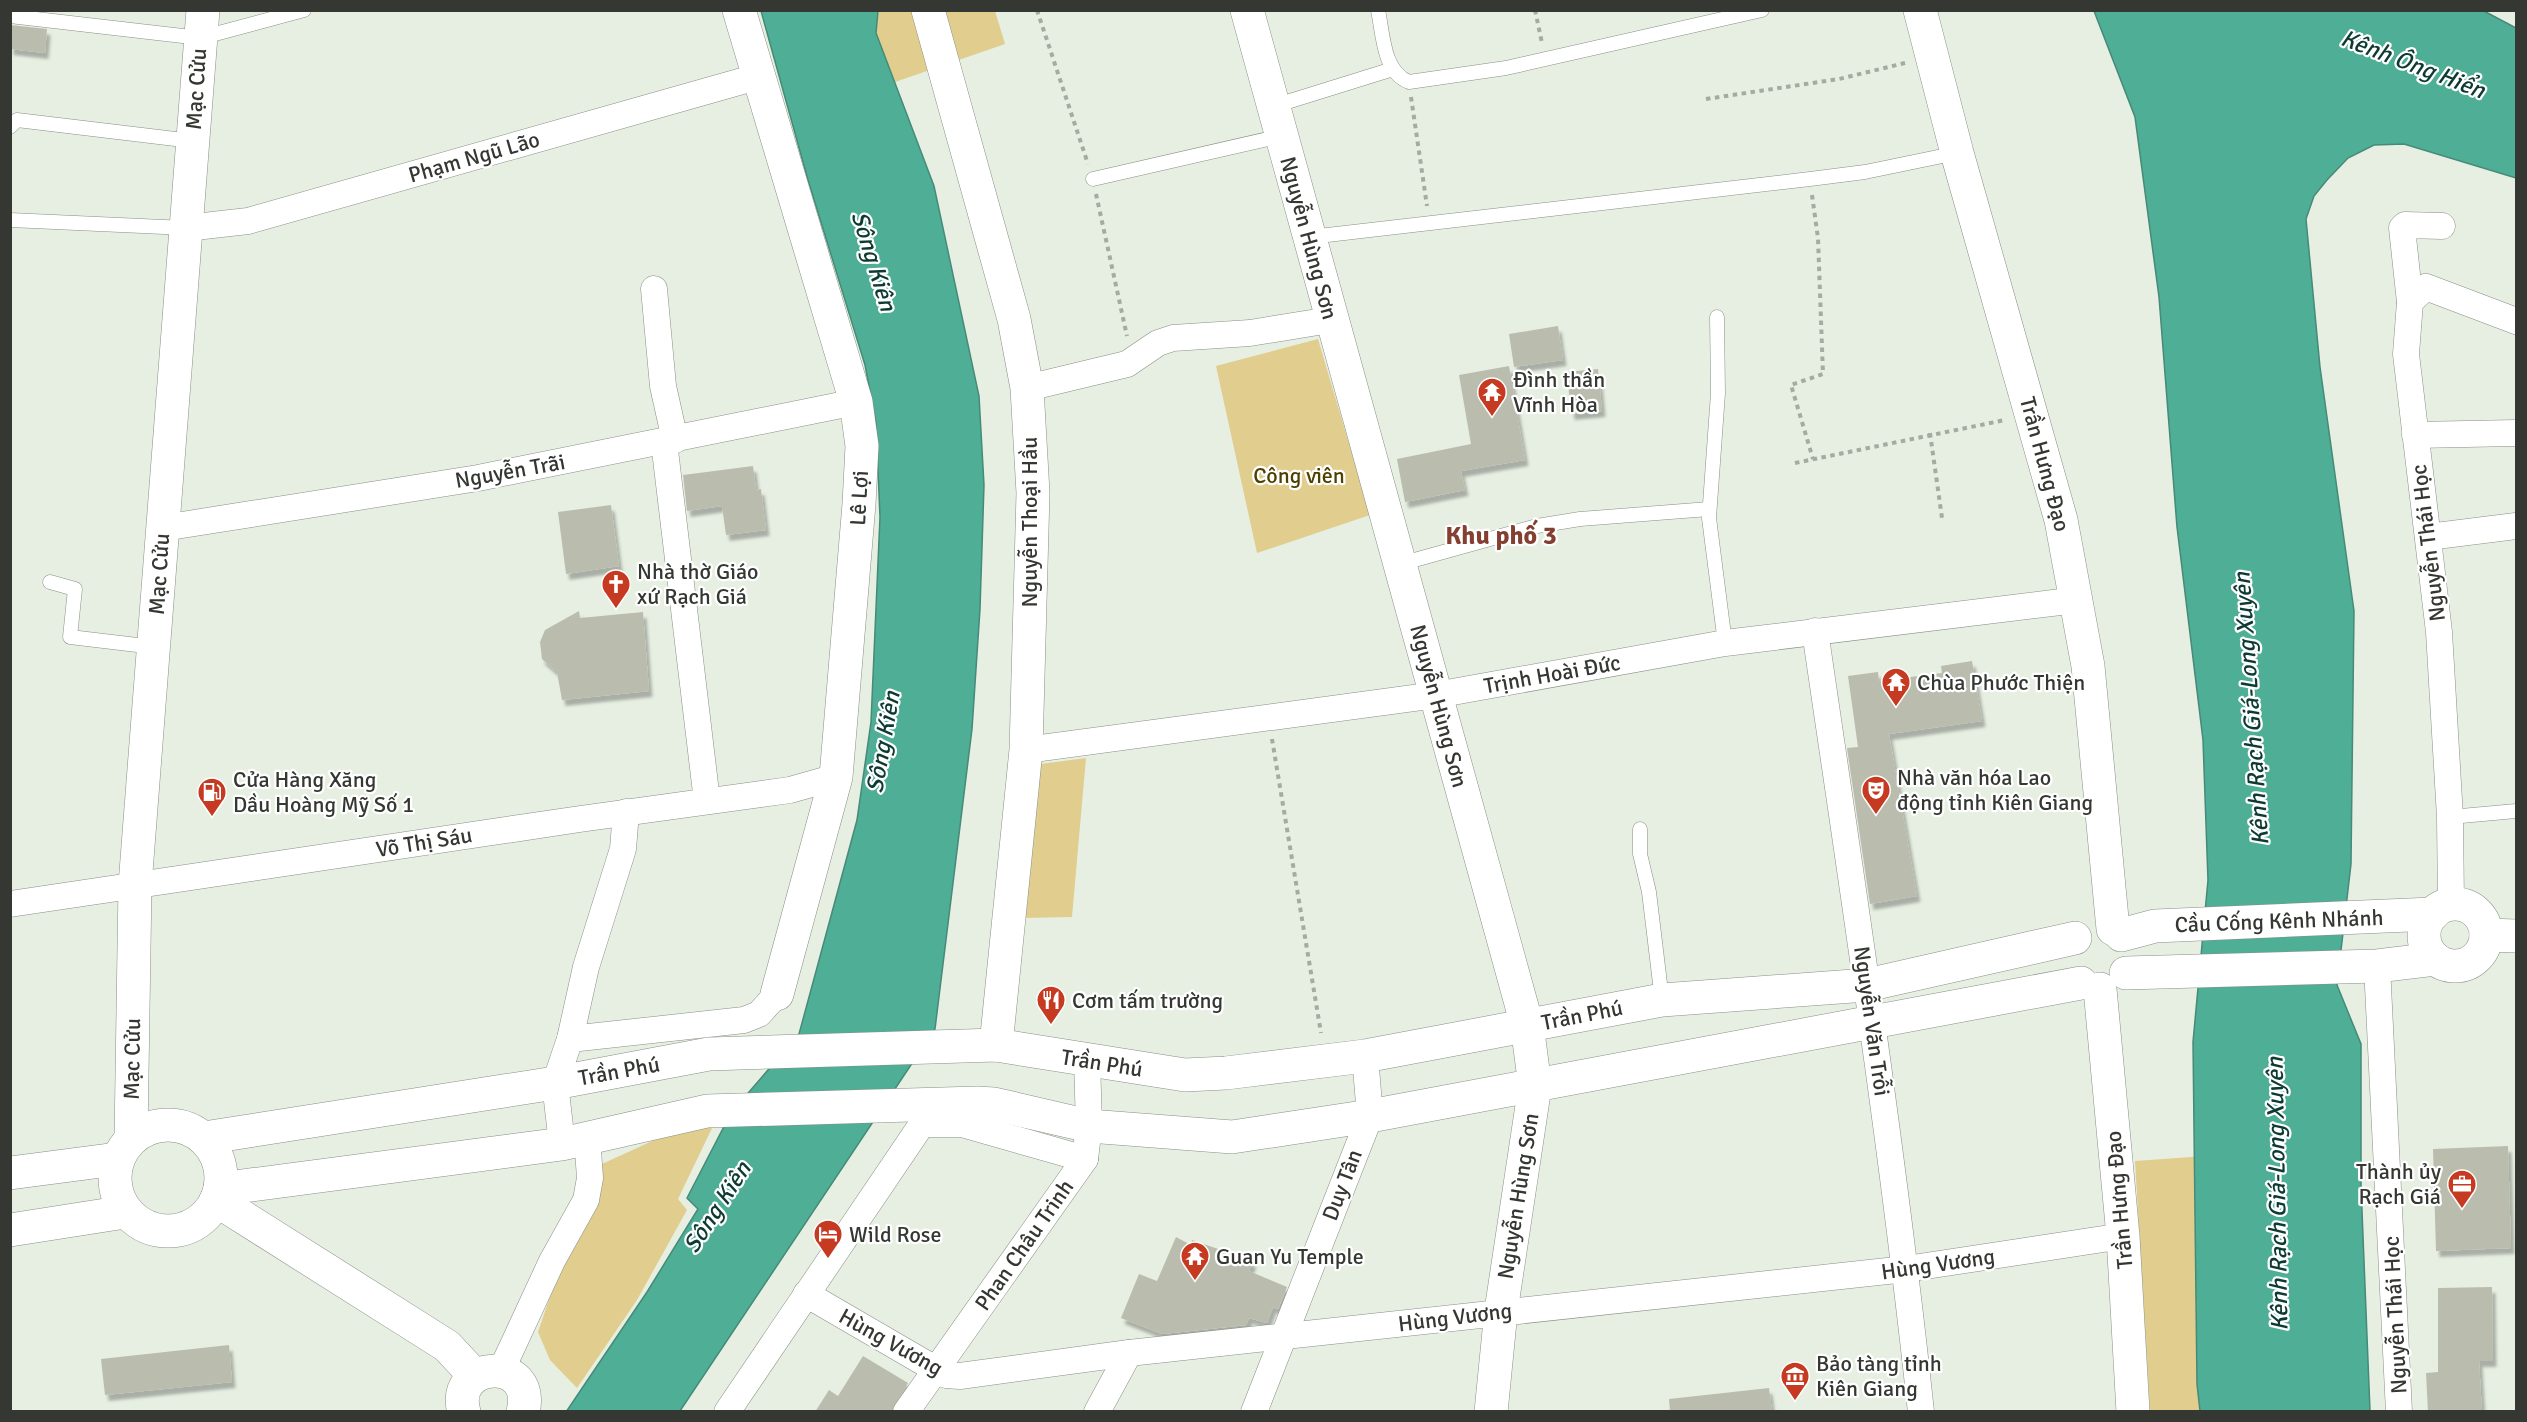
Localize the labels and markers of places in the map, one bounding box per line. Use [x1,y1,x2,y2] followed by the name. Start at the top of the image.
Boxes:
[1513,366,1605,418] place label: Đình thần Vĩnh Hòa
[1476,376,1508,418] temple icon: Đình thần Vĩnh Hòa
[637,558,759,610] place label: Nhà thờ Giáo xứ Rạch Giá
[600,568,632,610] church icon: Nhà thờ Giáo xứ Rạch Giá
[1880,666,1912,708] temple icon: Chùa Phước Thiện
[1917,669,2085,696] place label: Chùa Phước Thiện
[1897,764,2093,816] place label: Nhà văn hóa Lao động tỉnh Kiên Giang
[233,766,414,818] place label: Cửa Hàng Xăng Dầu Hoàng Mỹ Số 1
[1860,774,1892,816] theatre icon: Nhà văn hóa Lao động tỉnh Kiên Giang
[196,776,228,818] fuel station icon: Cửa Hàng Xăng Dầu Hoàng Mỹ Số 1
[1035,984,1067,1026] restaurant icon: Cơm tấm trường
[1072,987,1223,1014] place label: Cơm tấm trường
[2356,1158,2442,1210] place label: Thành ủy Rạch Giá
[2446,1168,2478,1210] office icon: Thành ủy Rạch Giá
[812,1218,844,1260] hotel icon: Wild Rose
[849,1221,941,1248] place label: Wild Rose
[1179,1240,1211,1282] temple icon: Guan Yu Temple
[1216,1243,1364,1270] place label: Guan Yu Temple
[1816,1350,1942,1402] place label: Bảo tàng tỉnh Kiên Giang
[1779,1360,1811,1402] museum icon: Bảo tàng tỉnh Kiên Giang

